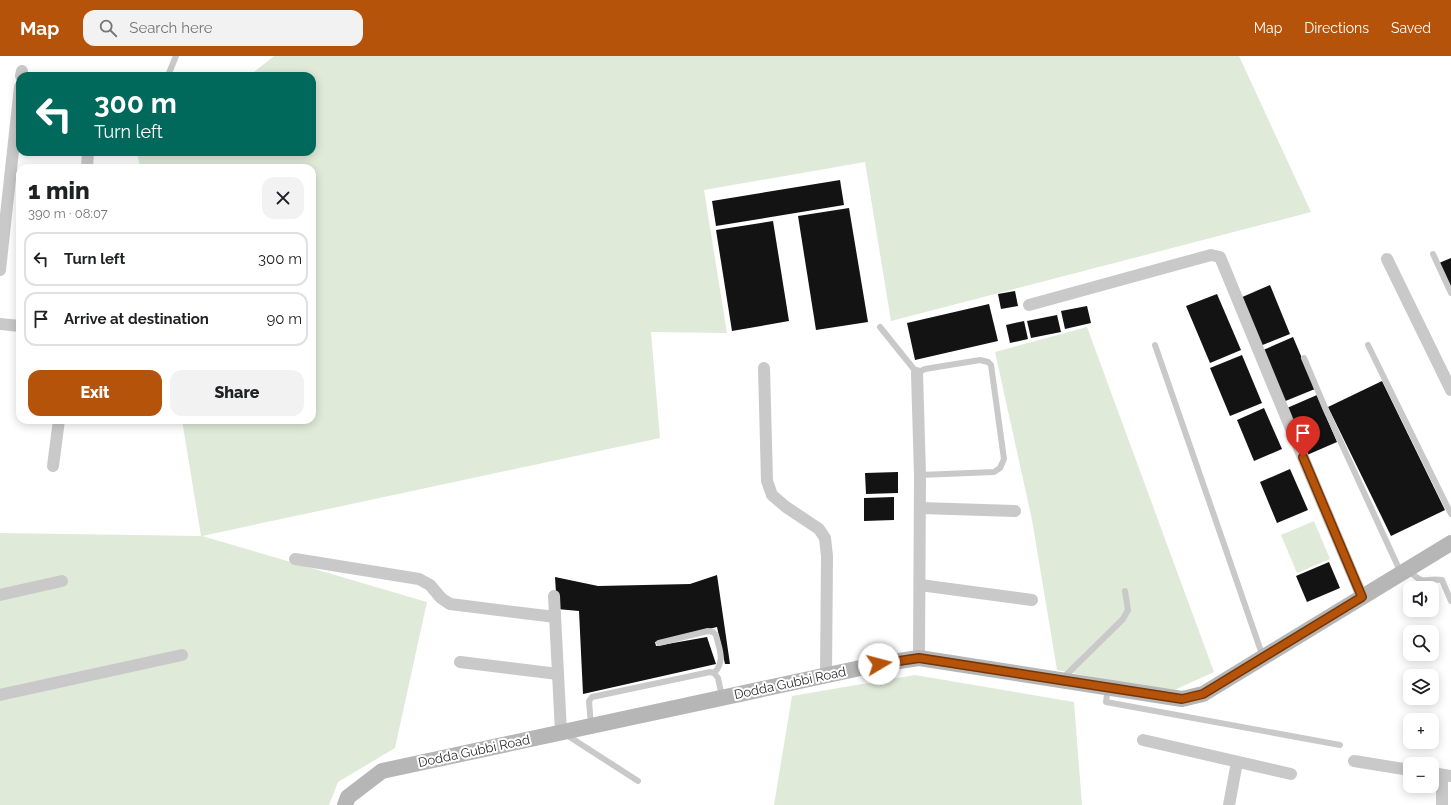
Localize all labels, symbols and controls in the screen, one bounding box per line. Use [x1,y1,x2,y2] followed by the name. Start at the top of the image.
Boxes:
[83,10,363,46] search box
[20,17,59,39] text: Map
[97,17,119,39] icon: search
[129,19,213,37] text: Search here
[1254,20,1282,36] text: Map
[1304,20,1369,36] text: Directions
[1391,20,1431,36] text: Saved
[94,87,177,120] text: 300 m
[28,88,80,140] icon: left
[94,121,163,142] text: Turn left
[28,176,90,205] text: 1 min
[262,177,304,219] button: close
[28,206,108,221] text: 390 m · 08:07
[30,248,52,270] icon: left
[64,250,125,268] text: Turn left
[258,250,302,268] text: 300 m
[30,308,52,330] icon: arrive
[64,310,209,328] text: Arrive at destination
[266,310,302,328] text: 90 m
[28,370,162,416] button: Exit
[170,370,304,416] button: Share
[1286,416,1320,457] pin
[1292,422,1314,444] icon: arrive
[1403,581,1439,793] map controls
[1403,581,1439,617] button: sound
[1403,625,1439,661] button: search
[858,643,900,685] position arrow
[733,664,847,702] street label: Dodda Gubbi Road
[1403,669,1439,705] button: layers
[1403,713,1439,749] button: +
[417,732,531,770] street label: Dodda Gubbi Road
[1403,757,1439,793] button: −

